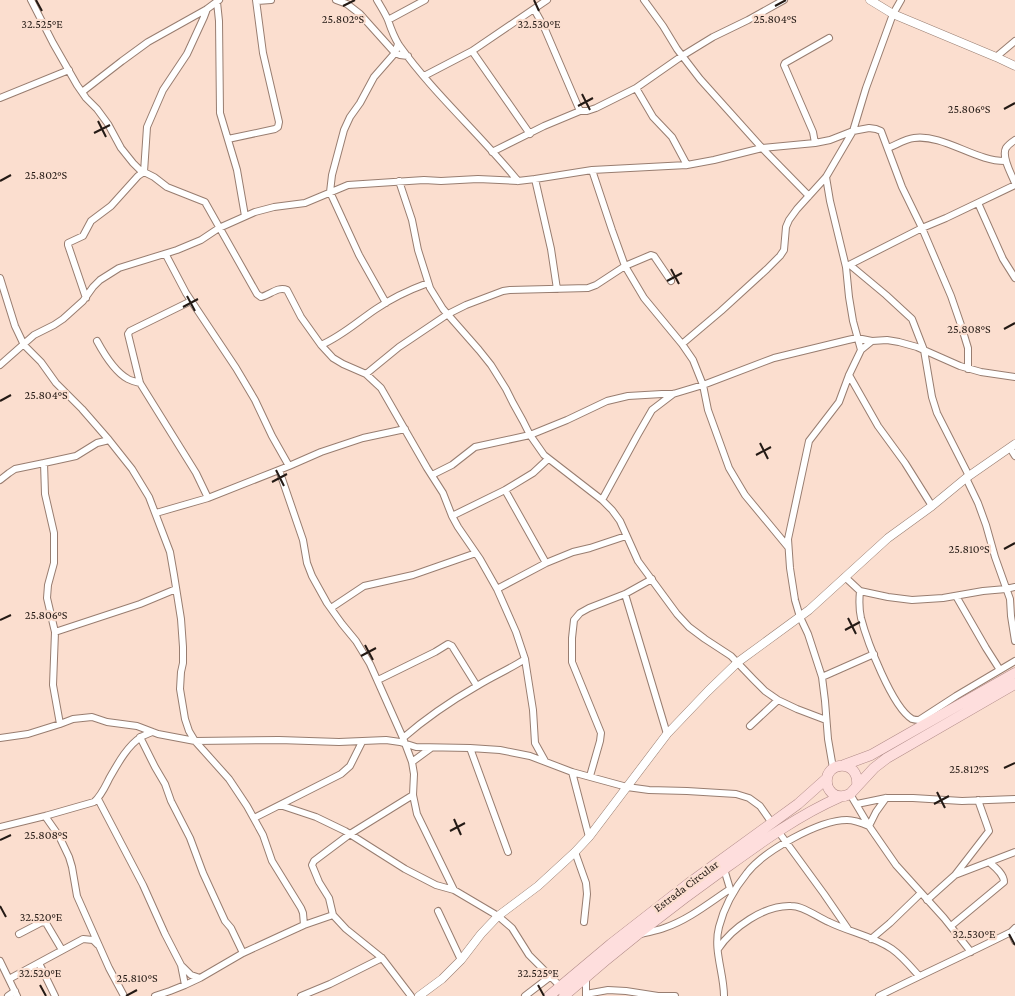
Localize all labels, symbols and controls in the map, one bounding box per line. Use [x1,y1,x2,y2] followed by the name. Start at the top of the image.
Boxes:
[322,12,365,26] text: 25.802°S
[753,12,797,26] text: 25.804°S
[21,17,63,31] text: 32.525°E
[518,17,561,31] text: 32.530°E
[948,102,991,116] text: 25.806°S
[25,168,68,182] text: 25.802°S
[947,322,991,336] text: 25.808°S
[24,388,68,402] text: 25.804°S
[948,542,990,556] text: 25.810°S
[25,608,68,622] text: 25.806°S
[949,762,989,776] text: 25.812°S
[24,828,68,842] text: 25.808°S
[651,857,722,915] street label: Estrada Circular
[20,910,63,924] text: 32.520°E
[953,927,996,941] text: 32.530°E
[19,966,62,980] text: 32.520°E
[517,966,559,980] text: 32.525°E
[116,971,158,985] text: 25.810°S

